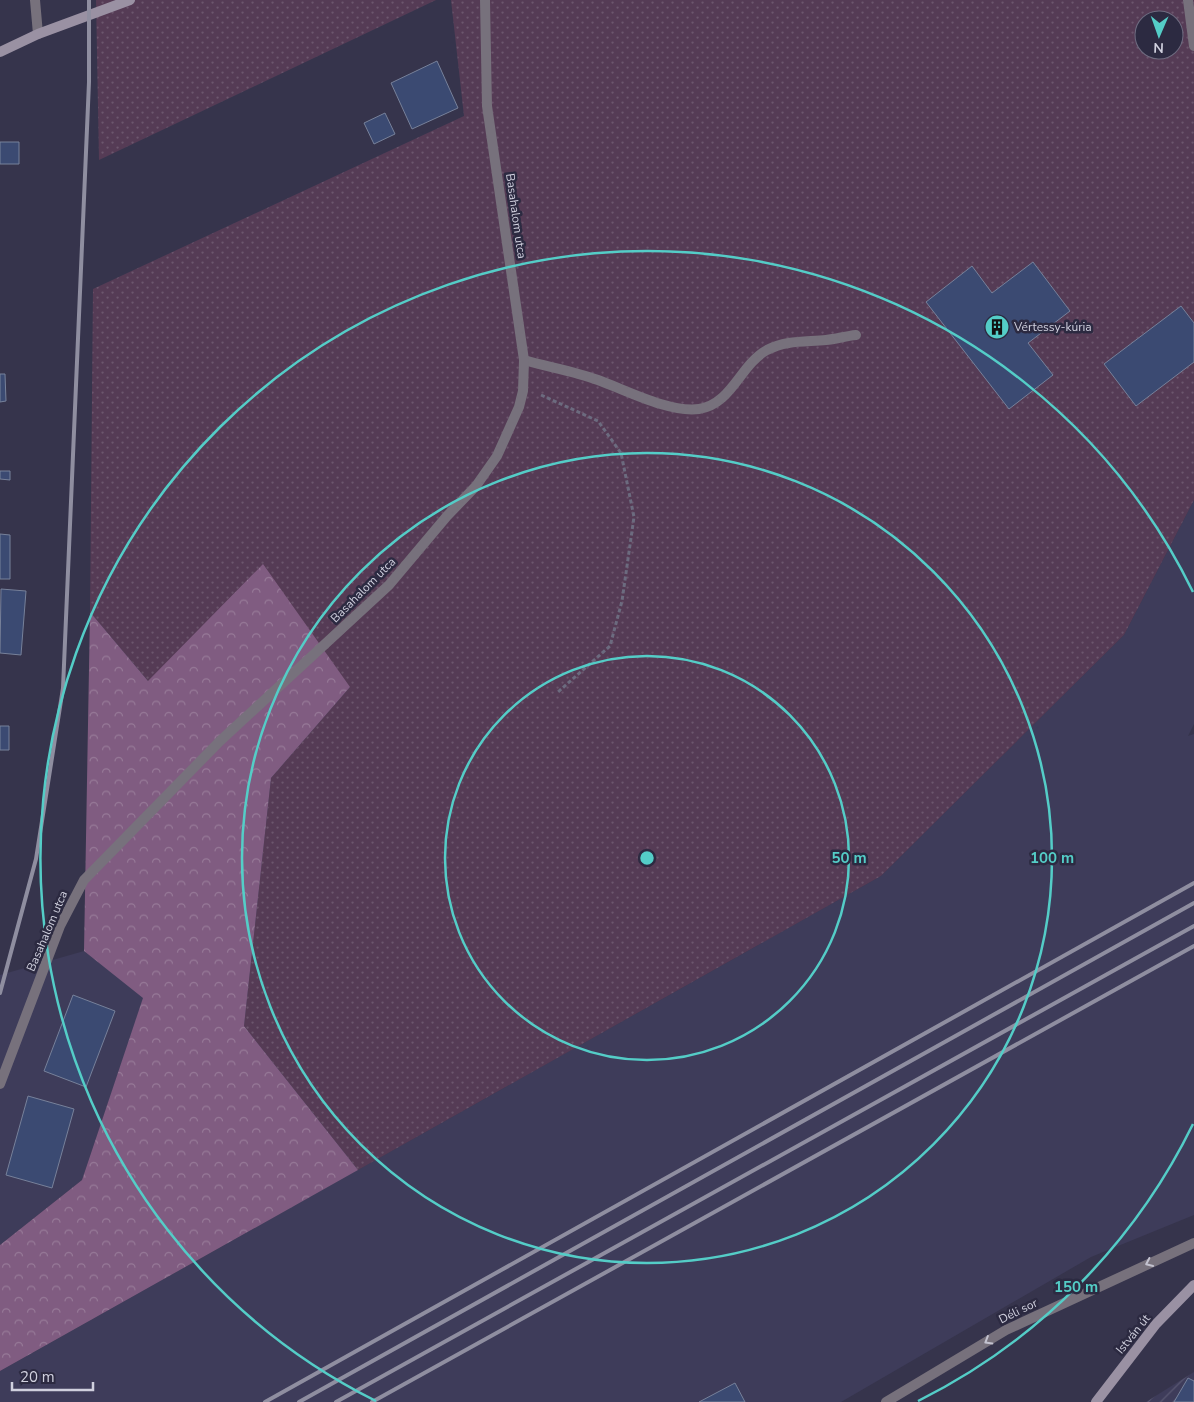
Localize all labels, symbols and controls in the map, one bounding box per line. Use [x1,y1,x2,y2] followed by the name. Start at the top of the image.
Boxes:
[1134,10,1184,60] north arrow
[1153,38,1164,57] text: N
[502,172,530,260] street label: Basahalom utca
[984,314,1010,340] building icon: Vértessy-kúria
[1013,319,1092,335] place label: Vértessy-kúria
[327,554,399,626] street label: Basahalom utca
[831,848,867,868] text: 50 m
[1030,848,1074,868] text: 100 m
[638,849,656,867] centre of rings
[23,888,71,974] street label: Basahalom utca
[1145,1256,1154,1267] one-way arrow
[1054,1277,1098,1297] text: 150 m
[996,1294,1041,1327] street label: Déli sor
[1112,1310,1154,1357] street label: István út
[984,1335,993,1345] one-way arrow
[12,1360,94,1392] scale bar
[20,1367,55,1387] text: 20 m

